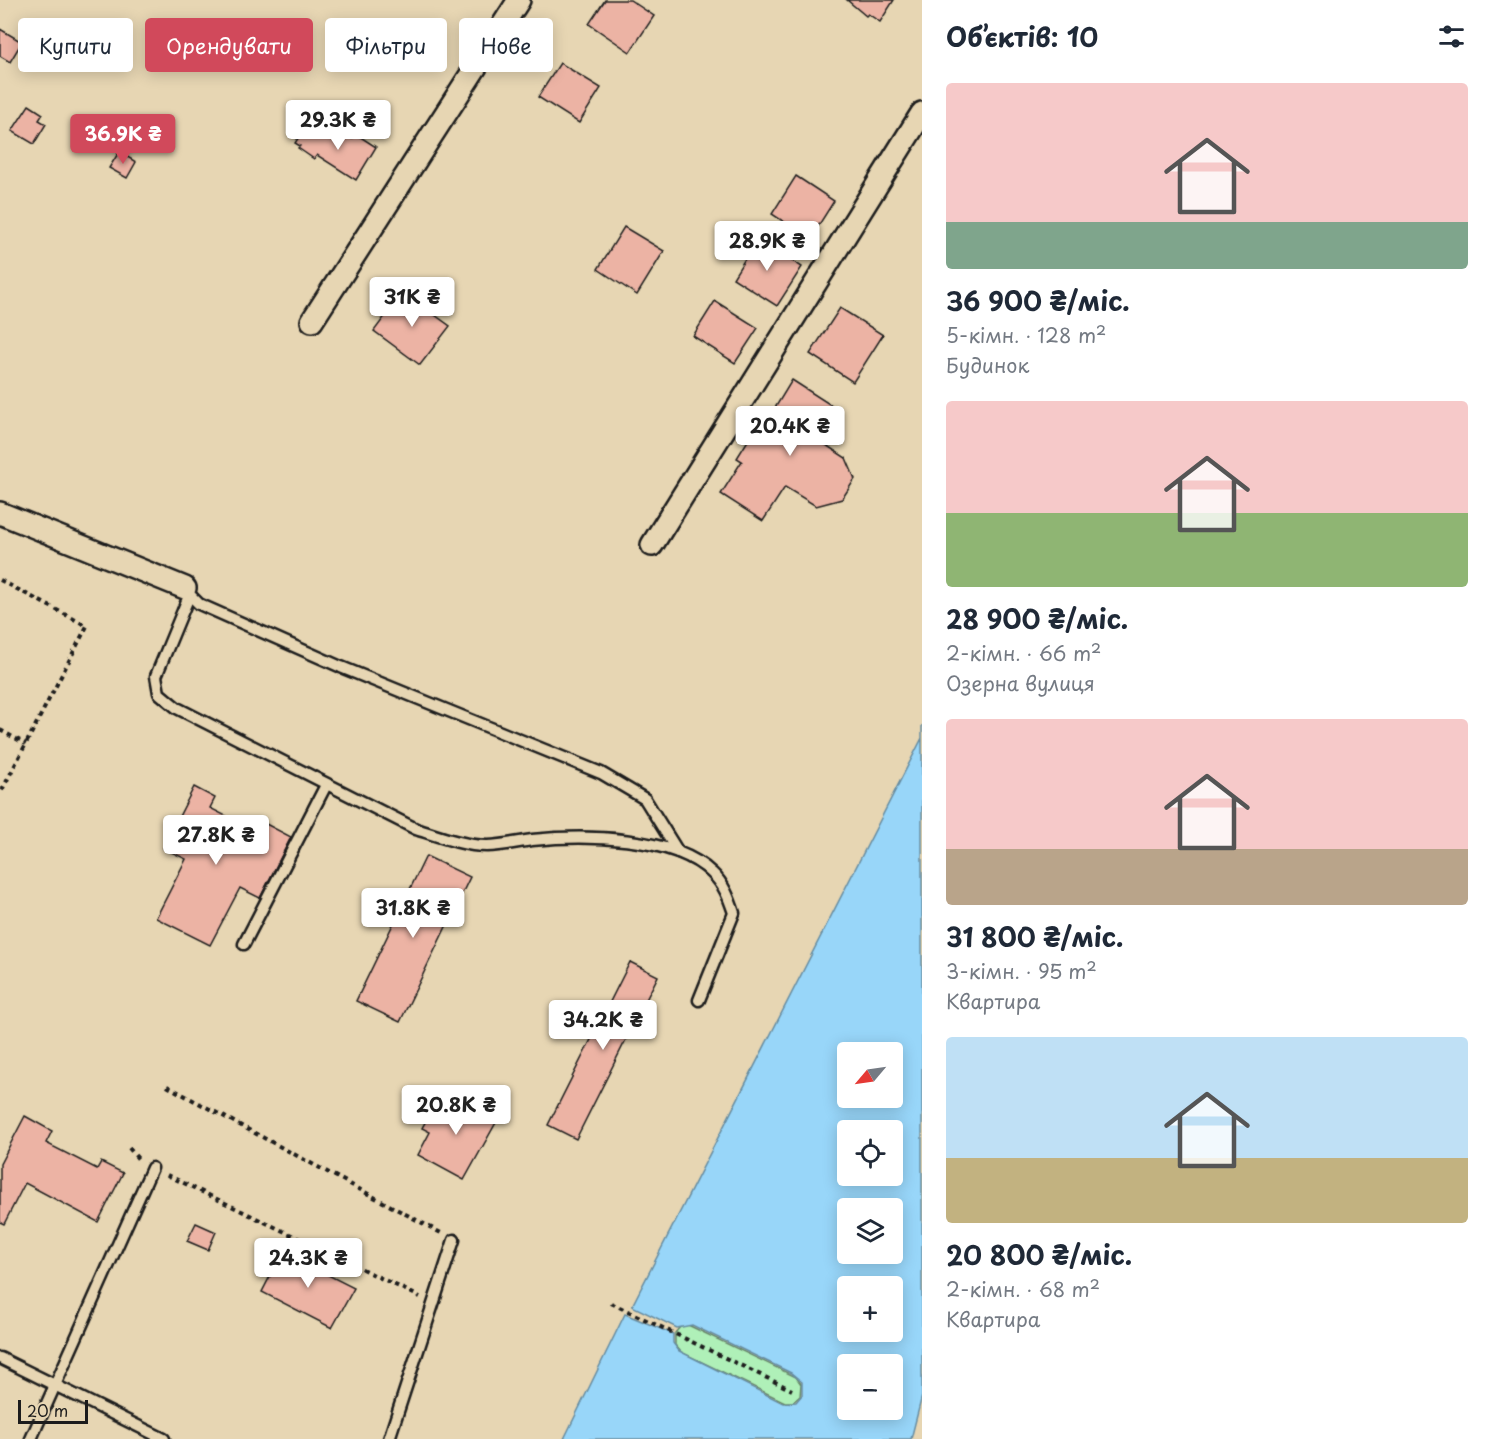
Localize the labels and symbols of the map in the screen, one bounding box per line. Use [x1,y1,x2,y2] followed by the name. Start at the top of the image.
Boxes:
[283,100,393,151] pin: 29.3K ₴
[68,114,178,165] pin: 36.9K ₴
[712,221,822,272] pin: 28.9K ₴
[370,277,454,328] pin: 31K ₴
[735,406,845,457] pin: 20.4K ₴
[161,815,271,866] pin: 27.8K ₴
[358,888,468,939] pin: 31.8K ₴
[548,1000,658,1051] pin: 34.2K ₴
[837,1042,903,1108] north arrow
[401,1085,511,1136] pin: 20.8K ₴
[253,1238,363,1289] pin: 24.3K ₴
[18,1397,88,1424] scale bar

